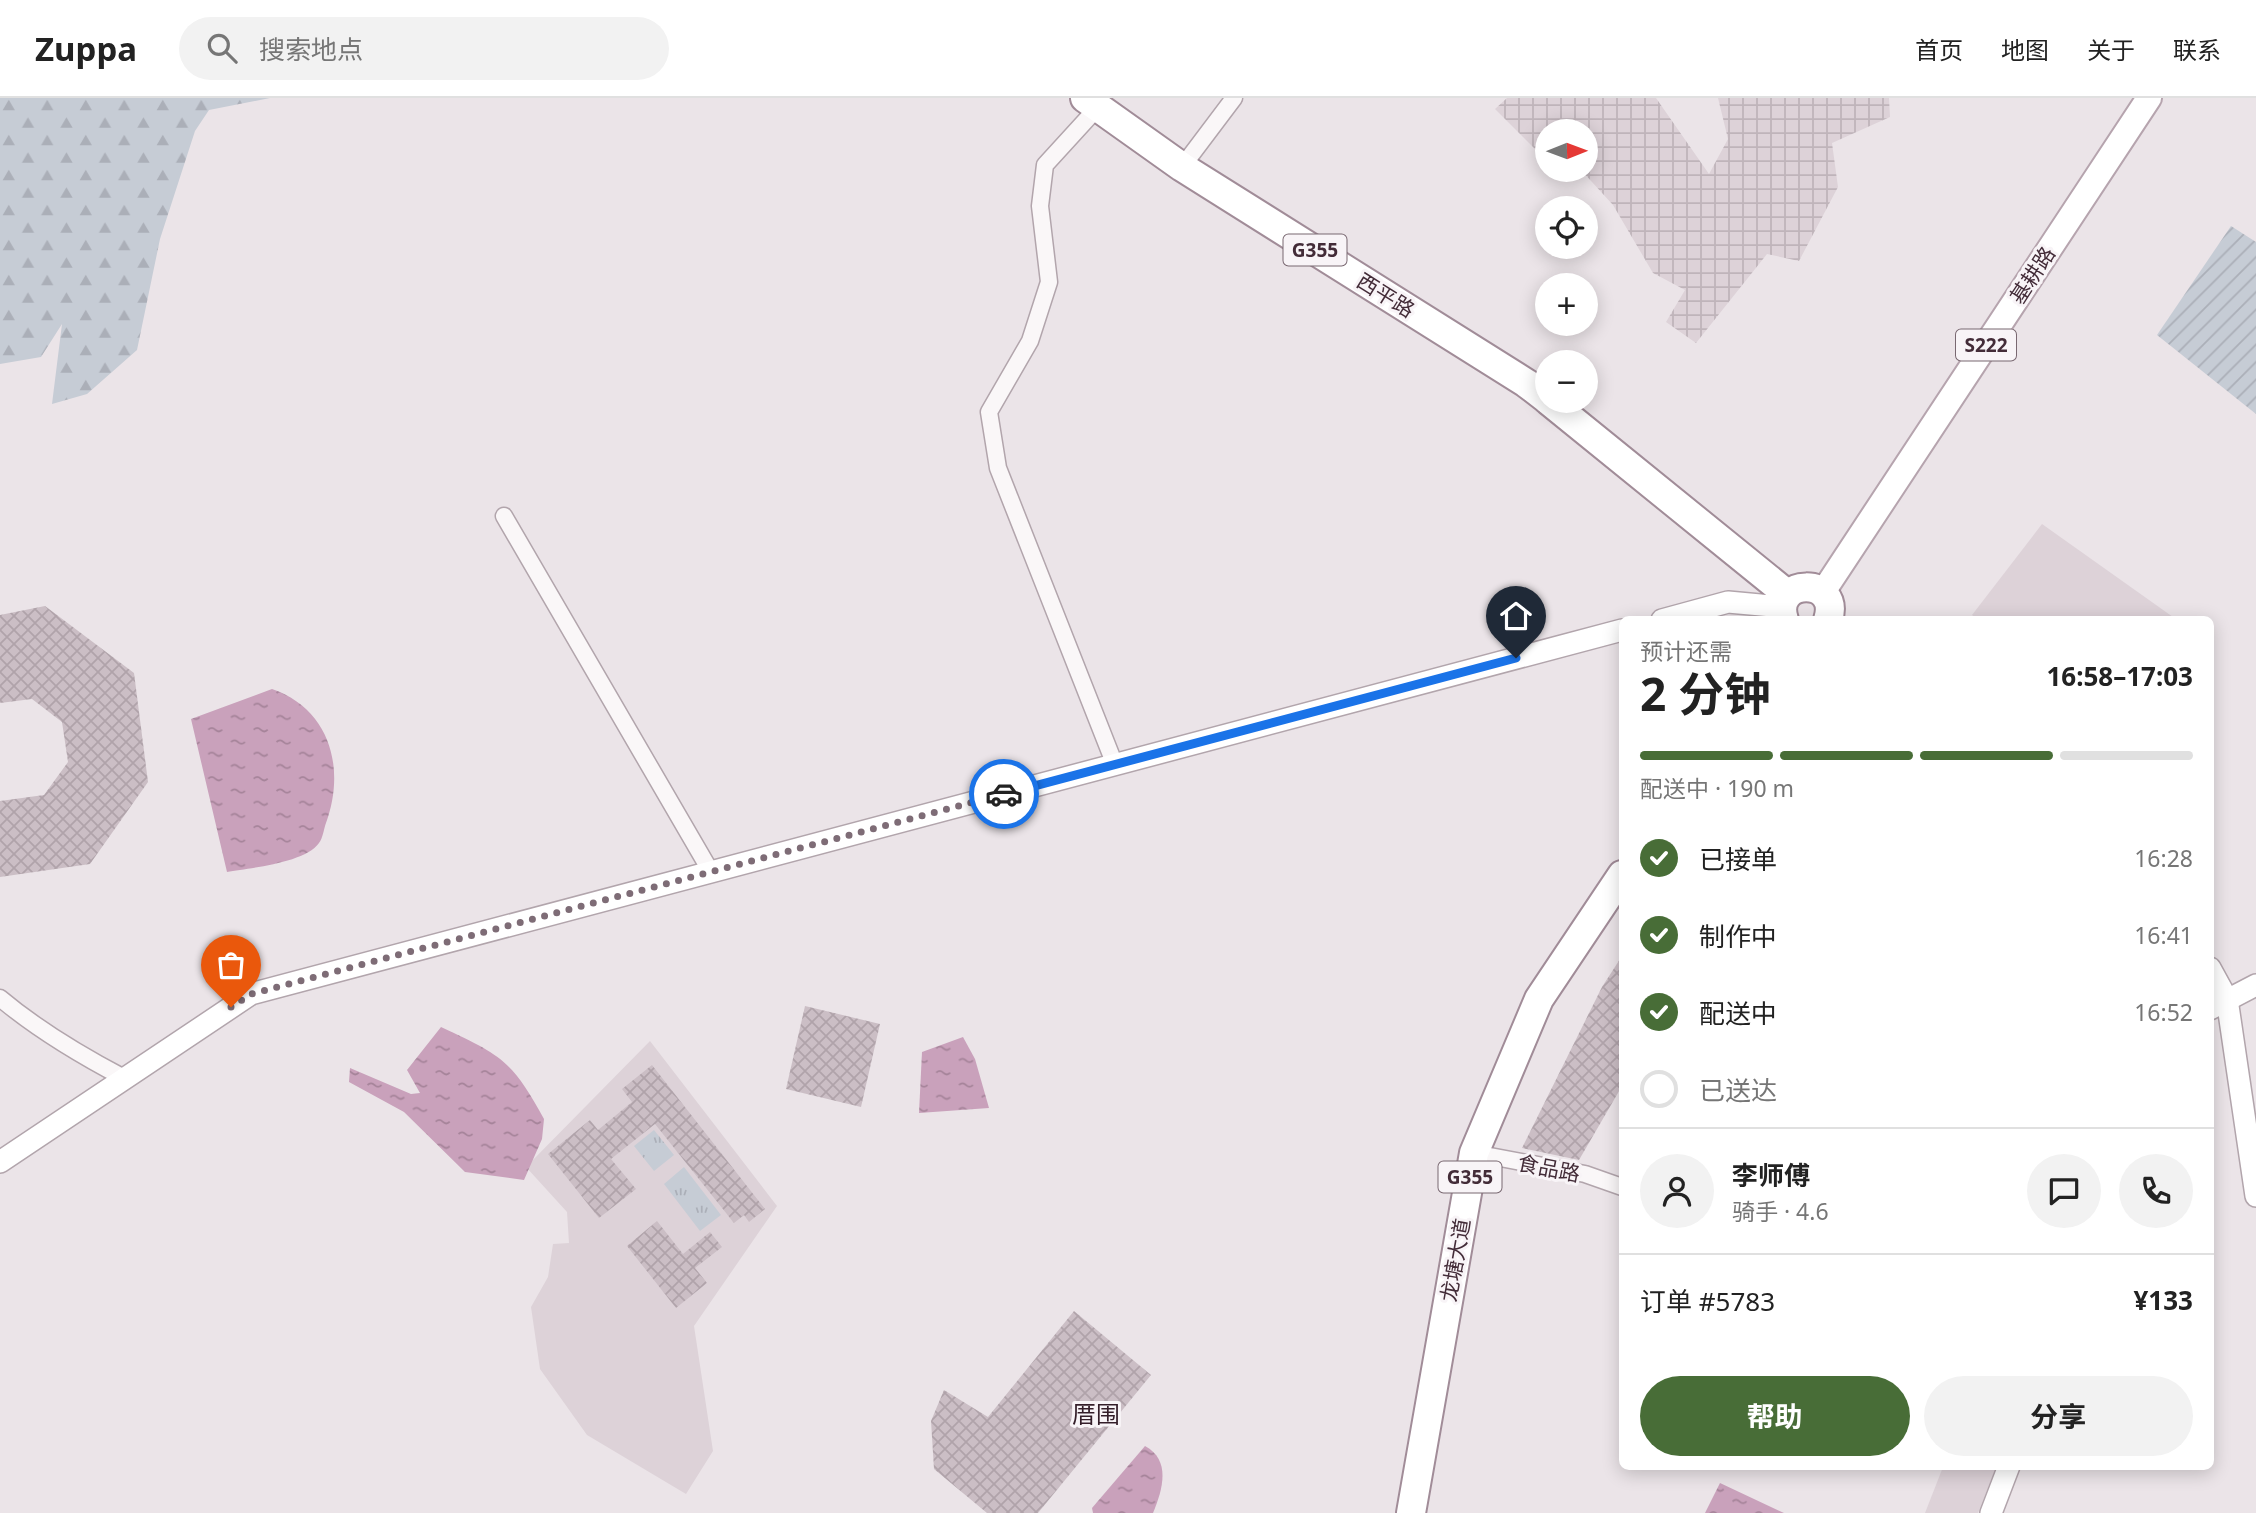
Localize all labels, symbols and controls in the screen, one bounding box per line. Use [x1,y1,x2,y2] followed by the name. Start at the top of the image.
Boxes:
[179,17,669,80] search box
[35,26,137,71] text: Zuppa
[203,29,241,67] icon: search
[259,31,363,67] text: 搜索地点
[1915,33,1963,66] text: 首页
[2001,33,2049,66] text: 地图
[2087,33,2135,66] text: 关于
[2173,33,2221,66] text: 联系
[1535,119,1598,182] north arrow
[1535,119,1598,413] map controls
[1535,196,1598,259] button: locate
[1284,234,1346,266] road number: G355
[2003,241,2061,309] street label: 基耕路
[1352,266,1420,324] street label: 西平路
[1535,273,1598,336] button: +
[1956,330,2016,360] road number: S222
[1535,350,1598,413] button: −
[1486,586,1546,658] pin
[1497,597,1535,635] icon: home
[1640,635,1732,667] text: 预计还需
[2046,658,2193,694] text: 16:58–17:03
[1640,662,1770,724] text: 2 分钟
[969,759,1039,829] courier
[1640,772,1794,804] text: 配送中 · 190 m
[985,775,1023,813] icon: car
[1640,839,1678,877] icon: check
[1699,841,1777,877] text: 已接单
[2134,842,2193,874] text: 16:28
[1640,916,1678,954] icon: check
[1699,918,1777,954] text: 制作中
[2134,919,2193,951] text: 16:41
[201,935,261,1007] pin
[212,946,250,984] icon: bag
[1640,993,1678,1031] icon: check
[1699,995,1777,1031] text: 配送中
[2134,996,2193,1028] text: 16:52
[1699,1072,1777,1108] text: 已送达
[1515,1148,1583,1188] street label: 食品路
[1640,1154,1714,1228] button: person
[2027,1154,2101,1228] button: chat
[2119,1154,2193,1228] button: phone
[1732,1157,1810,1193] text: 李师傅
[1438,1162,1502,1192] road number: G355
[1732,1195,1829,1227] text: 骑手 · 4.6
[1434,1216,1476,1304] street label: 龙塘大道
[2134,1282,2193,1318] text: ¥133
[1640,1283,1775,1319] text: 订单 #5783
[1640,1376,1910,1456] button: 帮助
[1924,1376,2193,1456] button: 分享
[1072,1397,1120,1430] district label: 厝围

